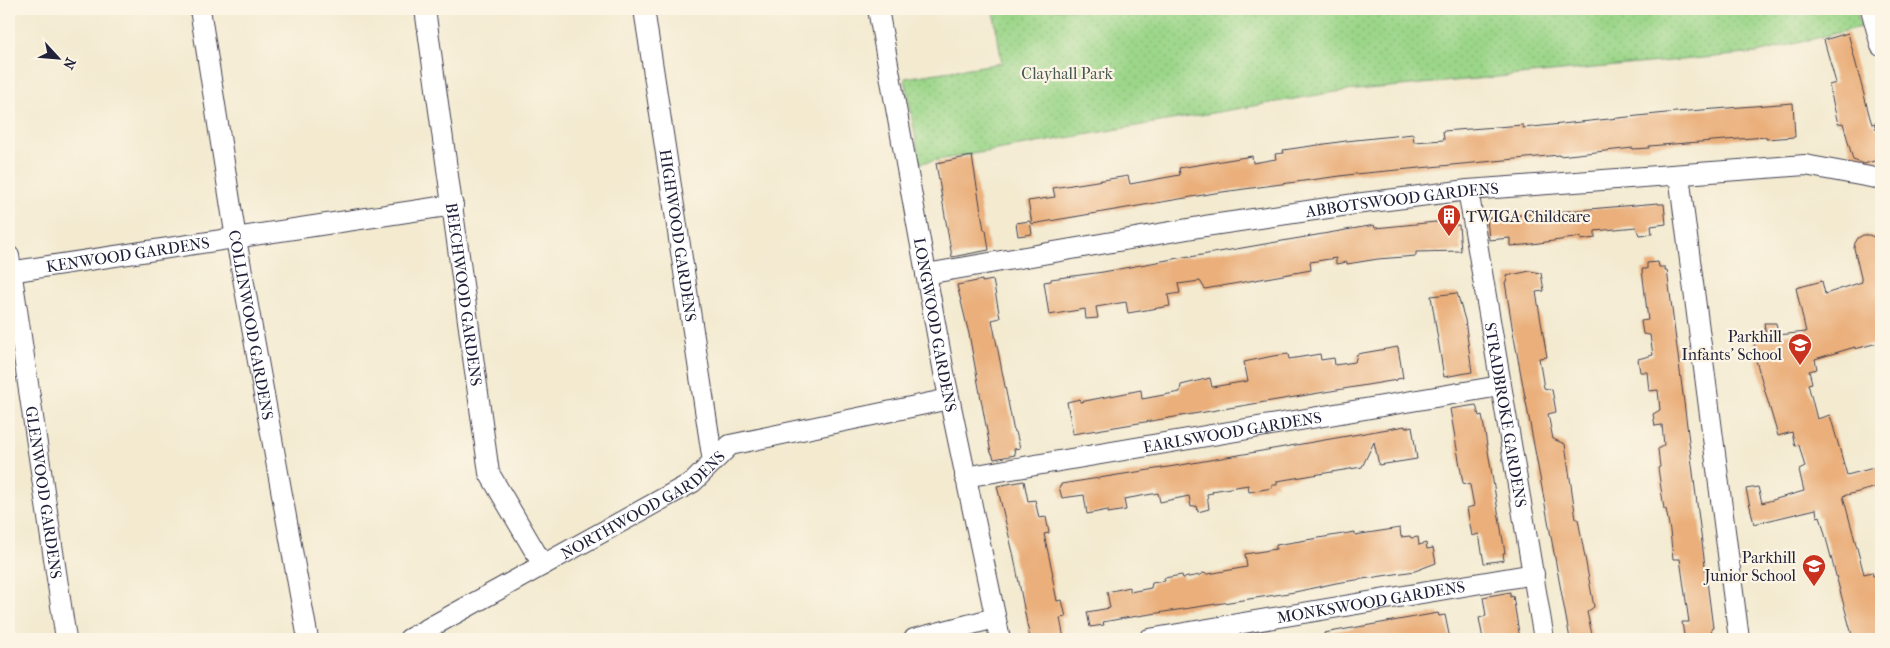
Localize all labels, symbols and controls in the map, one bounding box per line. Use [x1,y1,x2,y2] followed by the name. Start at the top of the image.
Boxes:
[32,32,82,82] north arrow
[59,55,79,72] text: N
[1021,64,1113,83] park label: Clayhall Park
[656,148,701,323] street label: HIGHWOOD GARDENS
[1303,178,1499,221] street label: ABBOTSWOOD GARDENS
[442,201,486,387] street label: BEECHWOOD GARDENS
[1436,203,1462,237] building icon: TWIGA Childcare
[1466,207,1591,226] place label: TWIGA Childcare
[225,229,278,421] street label: COLLINWOOD GARDENS
[45,232,211,276] street label: KENWOOD GARDENS
[910,236,961,414] street label: LONGWOOD GARDENS
[1481,321,1531,509] street label: STRADBROKE GARDENS
[1681,327,1783,364] place label: Parkhill Infants' School
[1787,332,1813,366] school or university icon: Parkhill Infants' School
[22,405,66,580] street label: GLENWOOD GARDENS
[1141,407,1323,456] street label: EARLSWOOD GARDENS
[557,446,729,563] street label: NORTHWOOD GARDENS
[1702,548,1797,585] place label: Parkhill Junior School
[1801,553,1827,587] school or university icon: Parkhill Junior School
[1275,576,1466,627] street label: MONKSWOOD GARDENS

